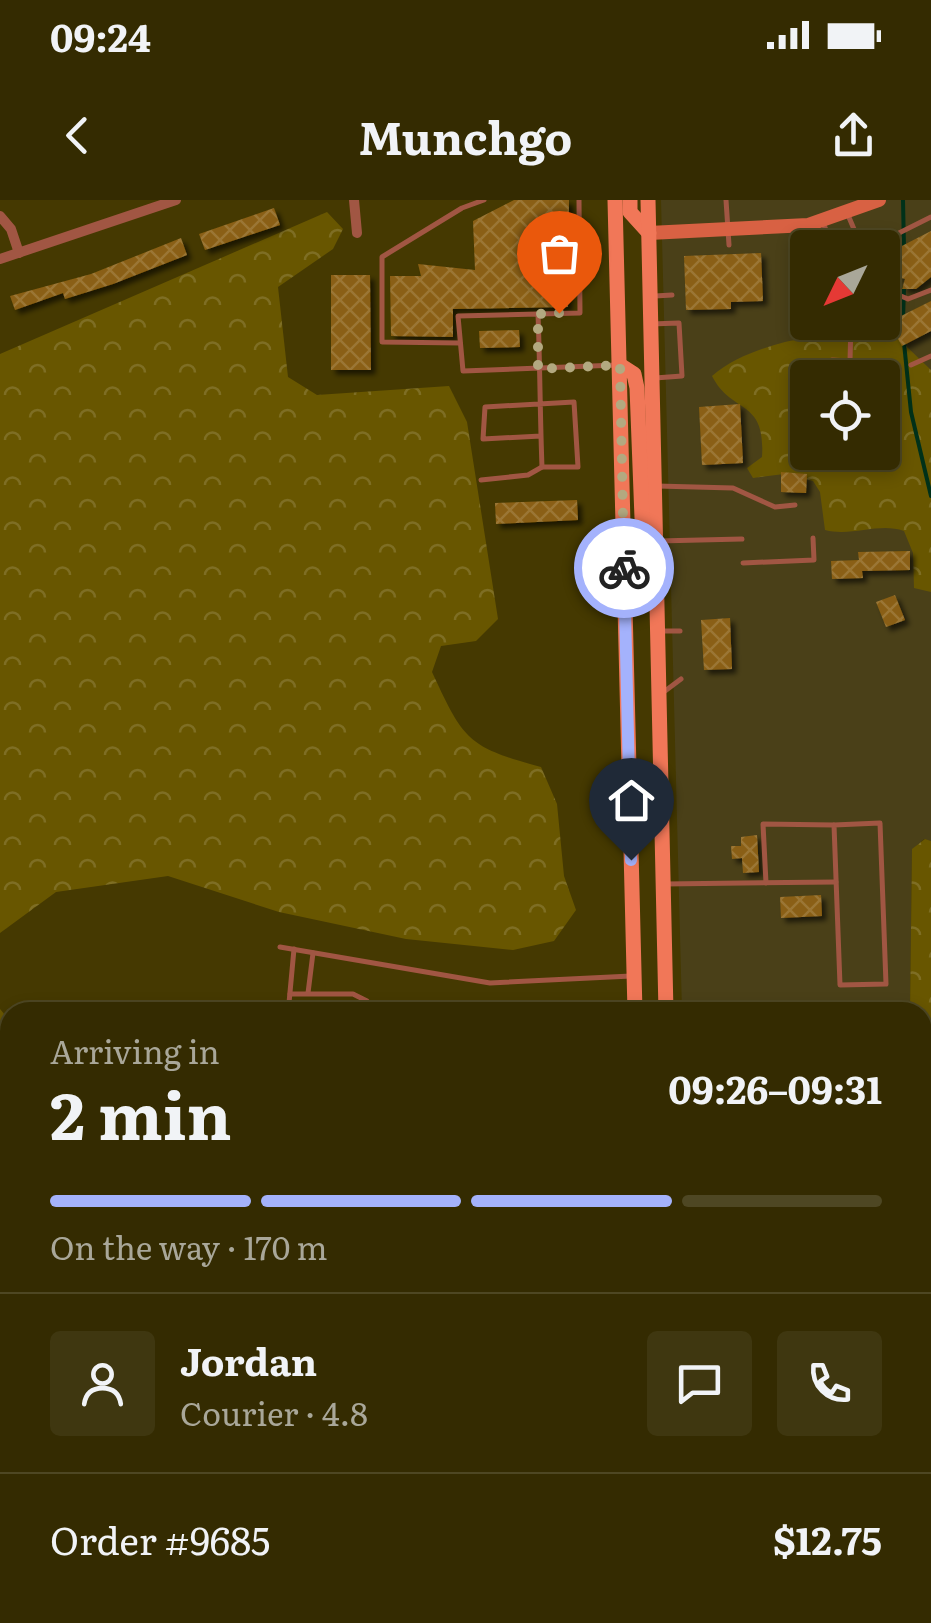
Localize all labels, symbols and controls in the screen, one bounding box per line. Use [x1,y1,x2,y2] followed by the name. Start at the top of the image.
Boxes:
[50,7,151,64] text: 09:24
[359,102,572,169] text: Munchgo
[50,108,105,163] icon: back
[826,108,881,163] icon: share
[517,211,602,314] pin
[532,226,587,281] icon: bag
[790,230,900,340] north arrow
[790,230,900,470] map controls
[790,360,900,470] button: locate
[574,518,674,618] courier
[597,541,652,596] icon: bike
[589,758,674,861] pin
[604,773,659,828] icon: home
[50,1026,220,1074] text: Arriving in
[668,1059,882,1116] text: 09:26–09:31
[50,1063,232,1160] text: 2 min
[50,1222,328,1270] text: On the way · 170 m
[50,1331,155,1436] button: person
[180,1331,317,1388] text: Jordan
[647,1331,752,1436] button: chat
[777,1331,882,1436] button: phone
[180,1388,368,1436] text: Courier · 4.8
[50,1510,270,1567] text: Order #9685
[773,1510,882,1567] text: $12.75

